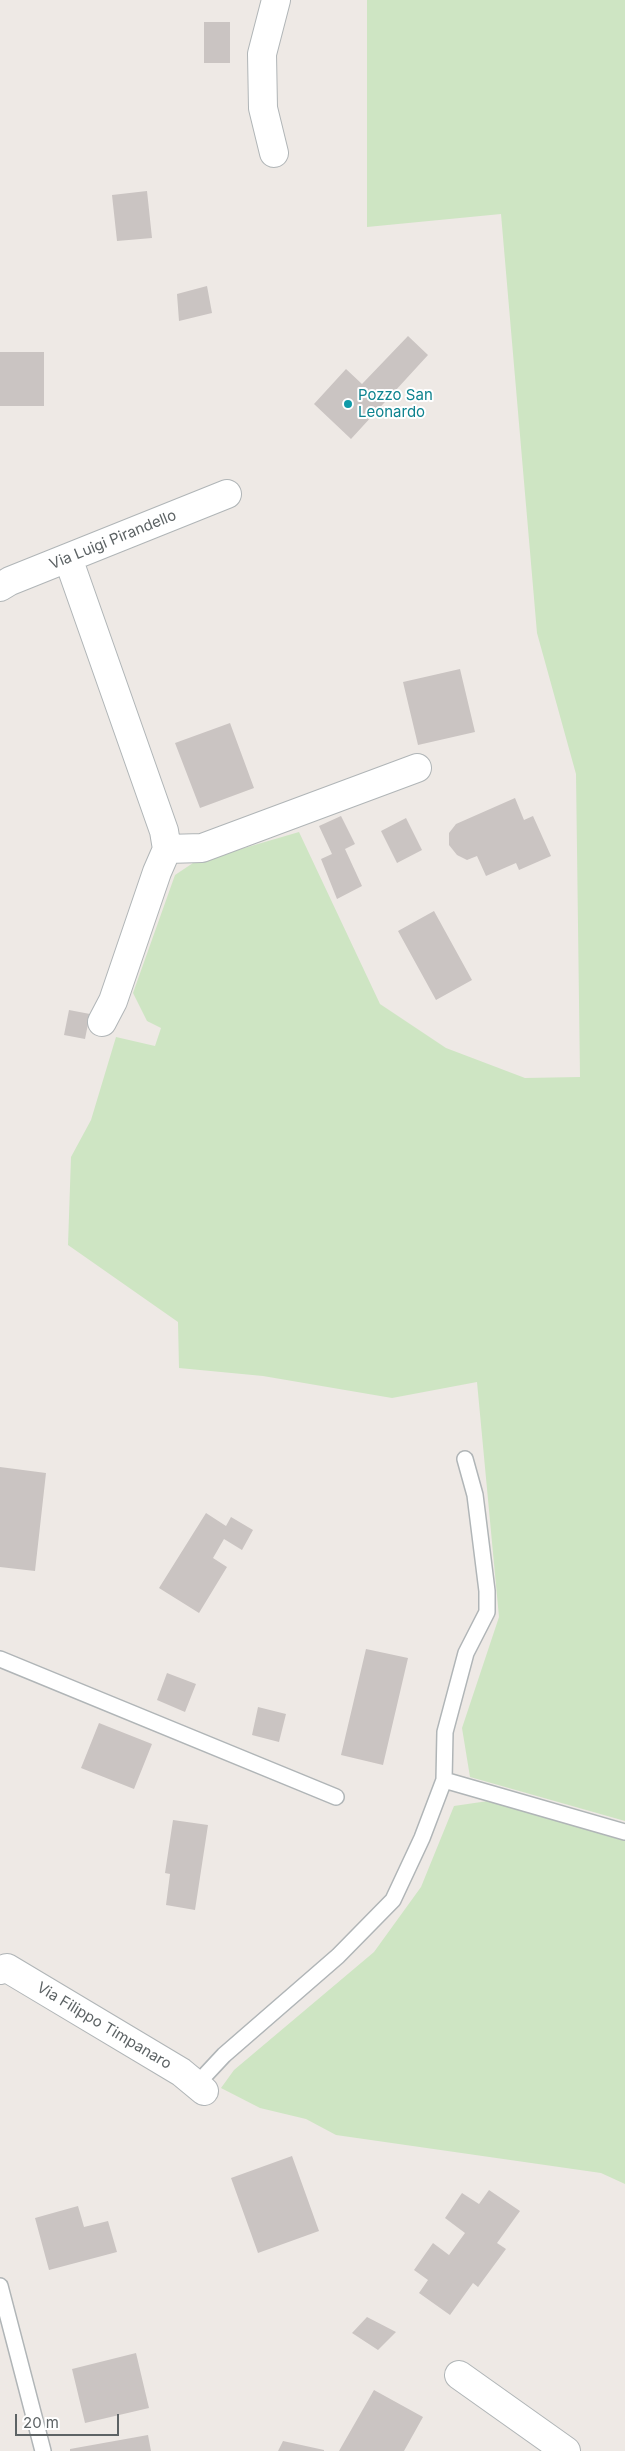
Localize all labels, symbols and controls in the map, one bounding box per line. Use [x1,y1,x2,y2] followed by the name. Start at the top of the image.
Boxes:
[358,386,433,421] place label: Pozzo San Leonardo
[342,398,354,410] marker: Pozzo San Leonardo
[47,506,179,574] street label: Via Luigi Pirandello
[33,1979,175,2073] street label: Via Filippo Timpanaro
[18,2404,121,2436] scale bar
[23,2413,59,2432] text: 20 m

